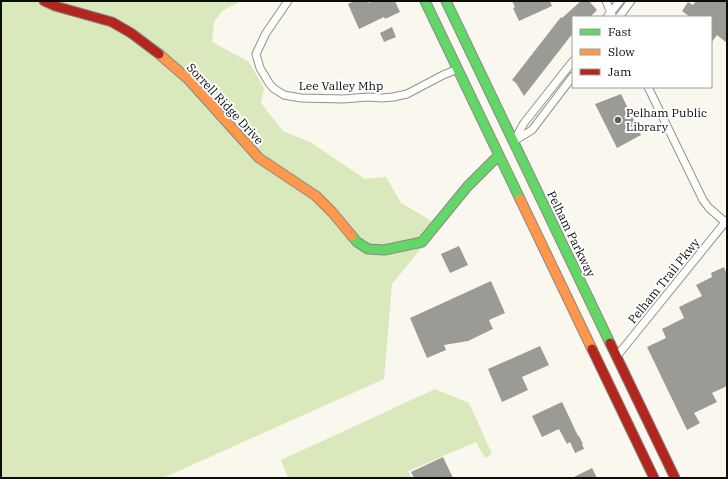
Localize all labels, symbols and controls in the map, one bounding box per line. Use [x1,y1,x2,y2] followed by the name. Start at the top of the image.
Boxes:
[572,16,712,88] legend
[608,24,632,39] text: Fast
[608,44,635,59] text: Slow
[184,60,267,148] street label: Sorrell Ridge Drive
[608,64,632,79] text: Jam
[299,78,383,93] street label: Lee Valley Mhp
[626,105,707,134] place label: Pelham Public Library
[613,115,623,125] marker: Pelham Public Library
[544,188,599,280] street label: Pelham Parkway
[625,234,703,326] street label: Pelham Trail Pkwy

